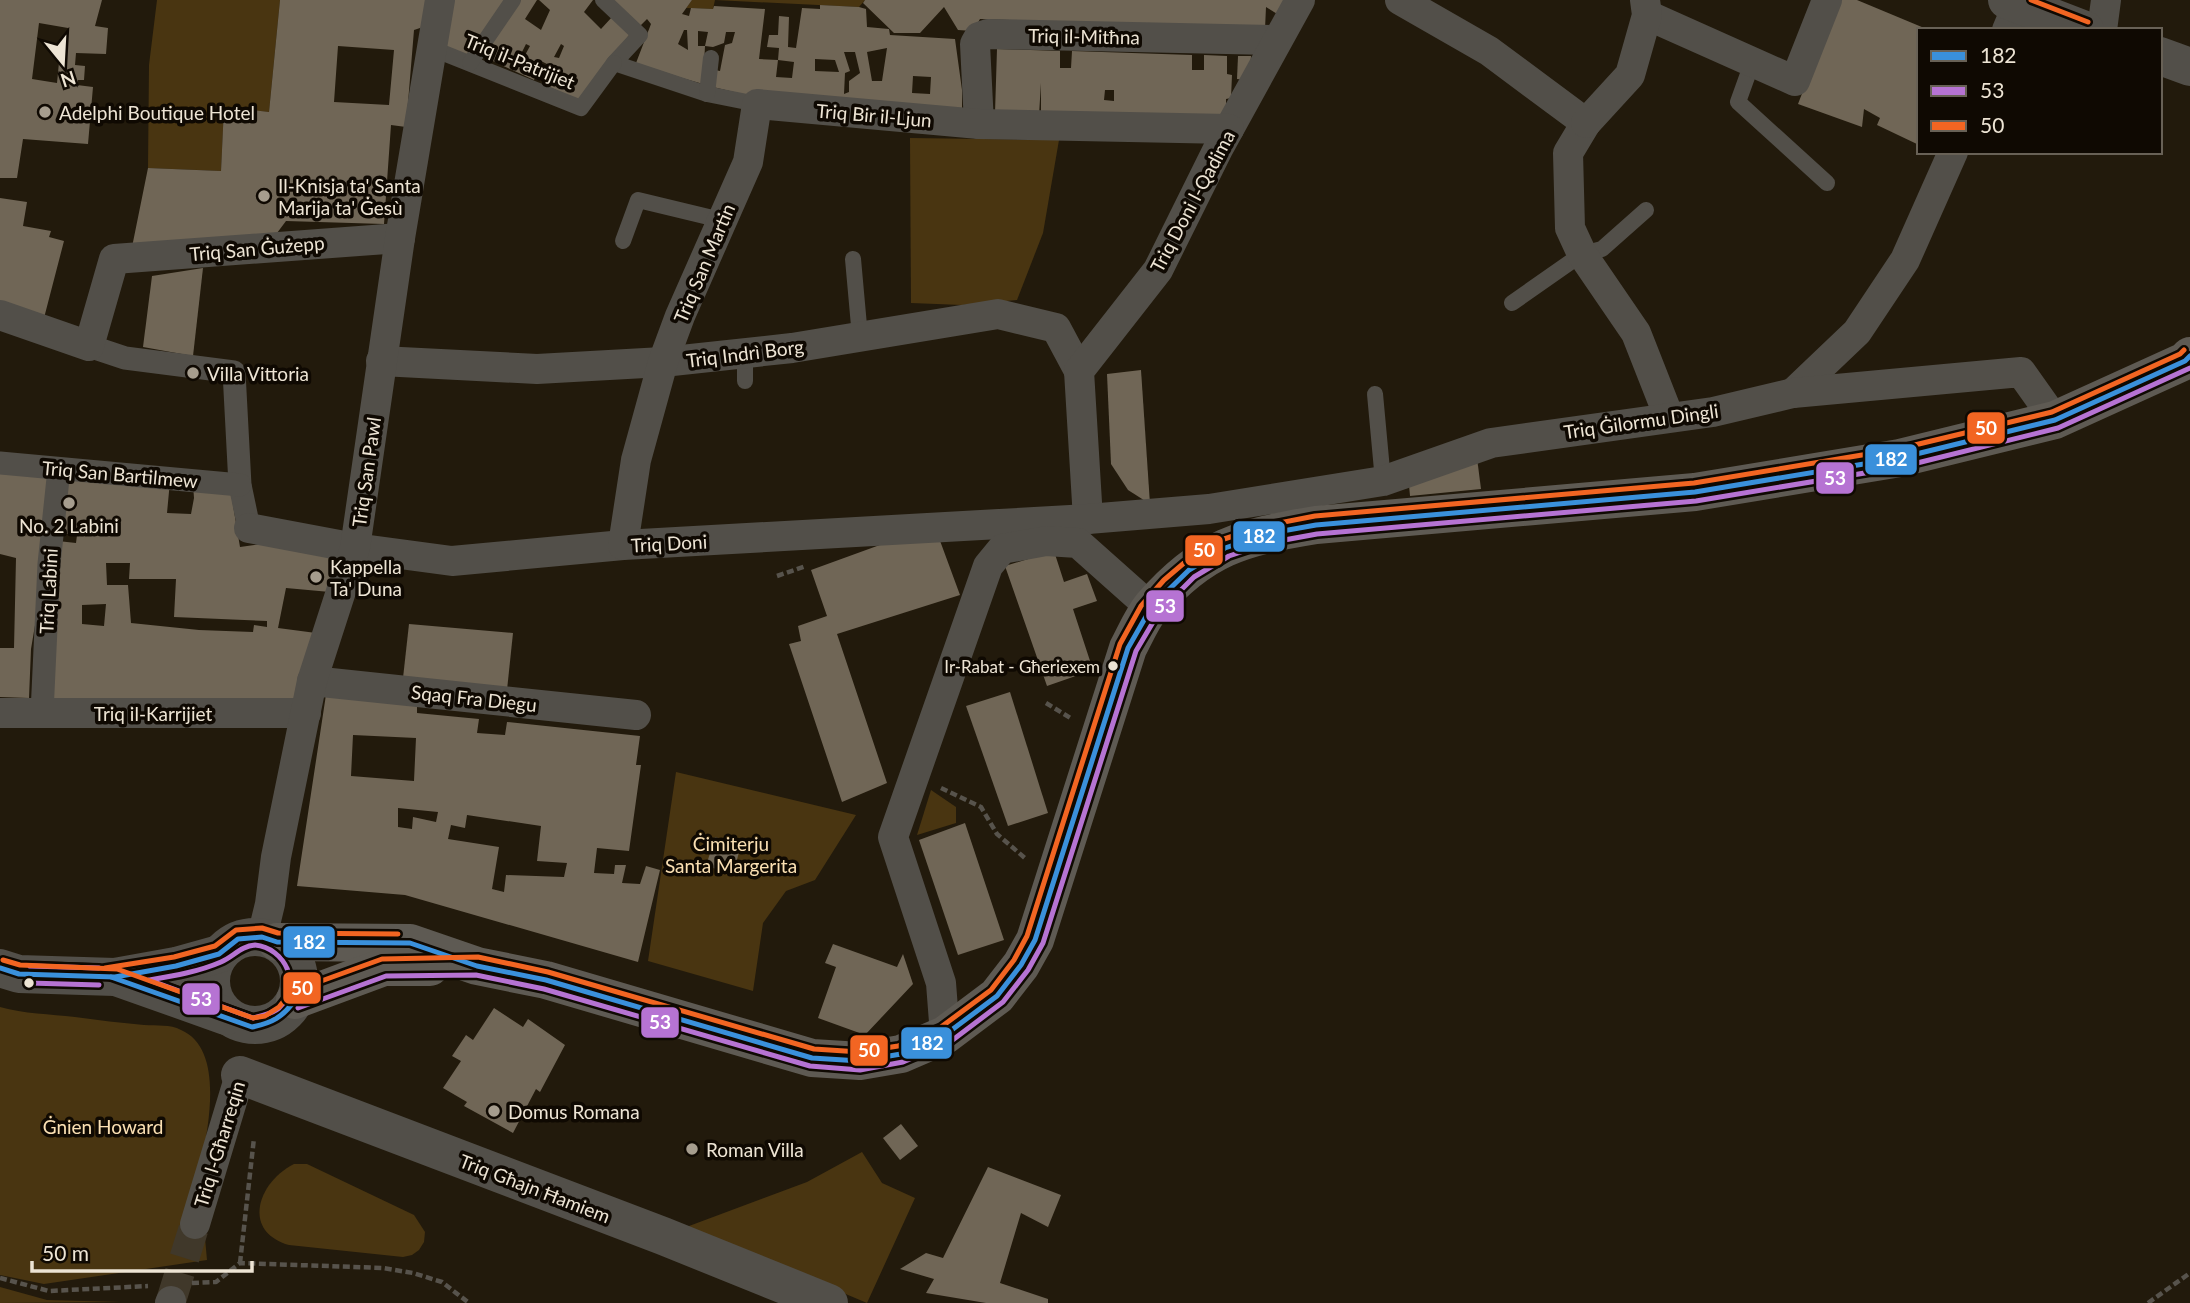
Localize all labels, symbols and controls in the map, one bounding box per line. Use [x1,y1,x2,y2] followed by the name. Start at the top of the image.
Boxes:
[1028,24,1140,48] street label: Triq il-Mitħna
[28,28,98,98] north arrow
[462,28,579,94] street label: Triq il-Patrijiet
[1917,28,2162,154] legend
[1980,42,2017,67] text: 182
[58,66,79,93] text: N
[1980,77,2004,102] text: 53
[815,98,933,132] street label: Triq Bir il-Ljun
[59,101,255,124] place label: Adelphi Boutique Hotel
[37,104,53,120] marker: Adelphi Boutique Hotel
[1980,112,2004,137] text: 50
[1145,126,1239,276] street label: Triq Doni l-Qadima
[278,174,421,219] place label: Il-Knisja ta' Santa Marija ta' Ġesù
[256,188,272,204] marker: Il-Knisja ta' Santa Marija ta' Ġesù
[669,200,739,326] street label: Triq San Martin
[189,231,325,265] street label: Triq San Ġużepp
[685,334,805,372] street label: Triq Indrì Borg
[207,362,309,385] place label: Villa Vittoria
[185,365,201,381] marker: Villa Vittoria
[1562,399,1720,443] street label: Triq Ġilormu Dingli
[1966,411,2006,445] line badge: 50
[347,415,385,529] street label: Triq San Pawl
[1975,416,1997,439] text: 50
[1864,443,1918,476] line badge: 182
[1874,447,1908,470] text: 182
[41,456,199,492] street label: Triq San Bartilmew
[1815,461,1855,495] line badge: 53
[1824,466,1846,489] text: 53
[61,495,77,511] marker: No. 2 Labini
[19,514,119,537] place label: No. 2 Labini
[1232,520,1286,553] line badge: 182
[1242,524,1276,547] text: 182
[630,530,708,556] street label: Triq Doni
[1184,534,1224,567] line badge: 50
[1193,538,1215,561] text: 50
[34,548,62,634] street label: Triq Labini
[330,555,402,600] place label: Kappella Ta' Duna
[308,569,324,585] marker: Kappella Ta' Duna
[1145,589,1185,623] line badge: 53
[1154,594,1176,617] text: 53
[944,656,1100,677] place label: Ir-Rabat - Għeriexem
[1106,659,1120,673] marker: Ir-Rabat - Għeriexem
[410,680,538,716] street label: Sqaq Fra Diegu
[94,702,212,725] street label: Triq il-Karrijiet
[665,832,797,877] park label: Ċimiterju Santa Margerita
[282,925,336,959] line badge: 182
[292,930,326,953] text: 182
[282,971,322,1005] line badge: 50
[22,976,36,990] unlabelled marker
[291,976,313,999] text: 50
[181,982,221,1016] line badge: 53
[190,987,212,1010] text: 53
[640,1006,680,1039] line badge: 53
[649,1010,671,1033] text: 53
[900,1026,953,1060] line badge: 182
[910,1031,944,1054] text: 182
[849,1034,889,1067] line badge: 50
[858,1038,880,1061] text: 50
[189,1078,249,1210] street label: Triq l-Għarreqin
[508,1100,640,1123] place label: Domus Romana
[486,1103,502,1119] marker: Domus Romana
[43,1115,163,1138] park label: Ġnien Howard
[706,1138,804,1161] place label: Roman Villa
[684,1141,700,1157] marker: Roman Villa
[456,1149,614,1227] street label: Triq Għajn Ħamiem
[32,1230,252,1274] scale bar
[42,1240,89,1265] text: 50 m

